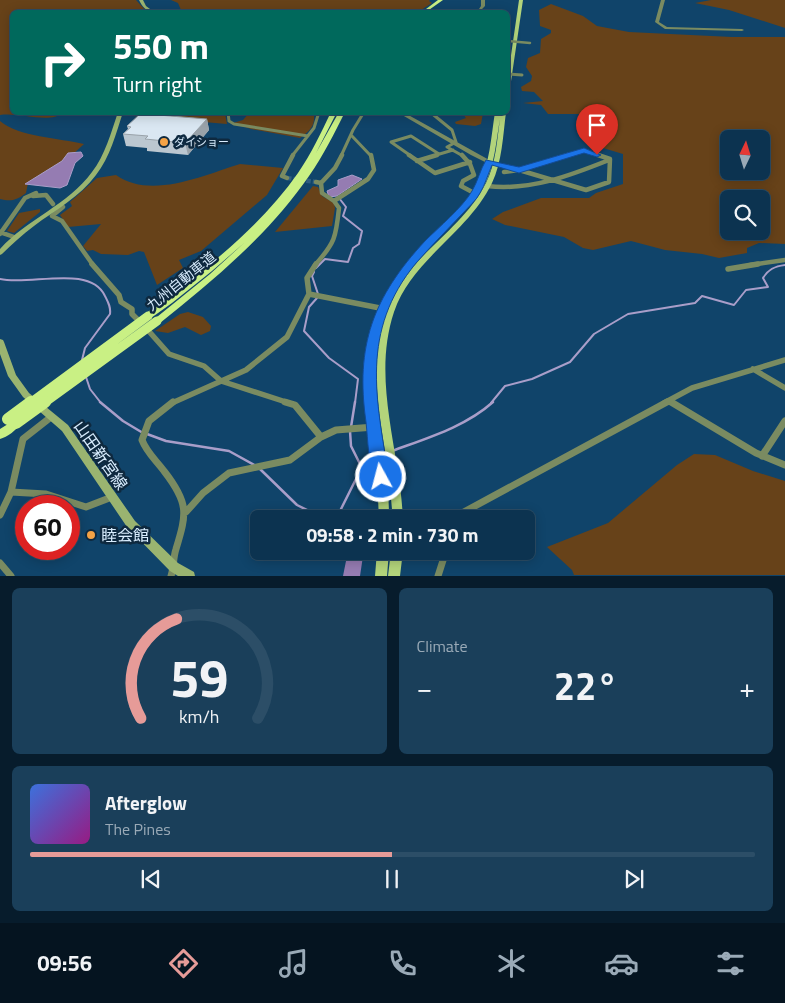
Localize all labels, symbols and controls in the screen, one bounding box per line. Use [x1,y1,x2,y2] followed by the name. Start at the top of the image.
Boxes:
[113,19,209,73] text: 550 m
[30,30,95,95] icon: right
[113,67,202,101] text: Turn right
[576,104,618,155] pin
[583,111,611,139] icon: arrive
[720,130,770,180] north arrow
[720,130,770,240] map controls
[174,134,229,150] place label: ダイショー
[158,136,170,148] marker: ダイショー
[720,190,770,240] button: search
[141,246,220,315] street label: 九州自動車道
[68,415,134,495] street label: 山田新宮線
[354,450,406,502] position arrow
[15,495,80,560] speed limit sign: 60
[306,520,479,549] text: 09:58 · 2 min · 730 m
[101,523,149,547] place label: 睦会館
[85,529,97,541] marker: 睦会館
[417,634,468,658] text: Climate
[170,638,228,717] text: 59
[554,657,618,715] text: 22°
[417,666,432,709] text: −
[739,666,755,709] text: +
[179,703,219,730] text: km/h
[105,788,187,817] text: Afterglow
[105,817,171,841] text: The Pines
[137,865,165,893] icon: previous
[378,865,406,893] icon: pause
[620,865,648,893] icon: next
[37,946,92,980] text: 09:56
[166,946,201,981] icon: directions
[276,946,311,981] icon: music
[385,946,420,981] icon: phone
[494,946,529,981] icon: climate
[604,946,639,981] icon: car
[713,946,748,981] icon: filters

